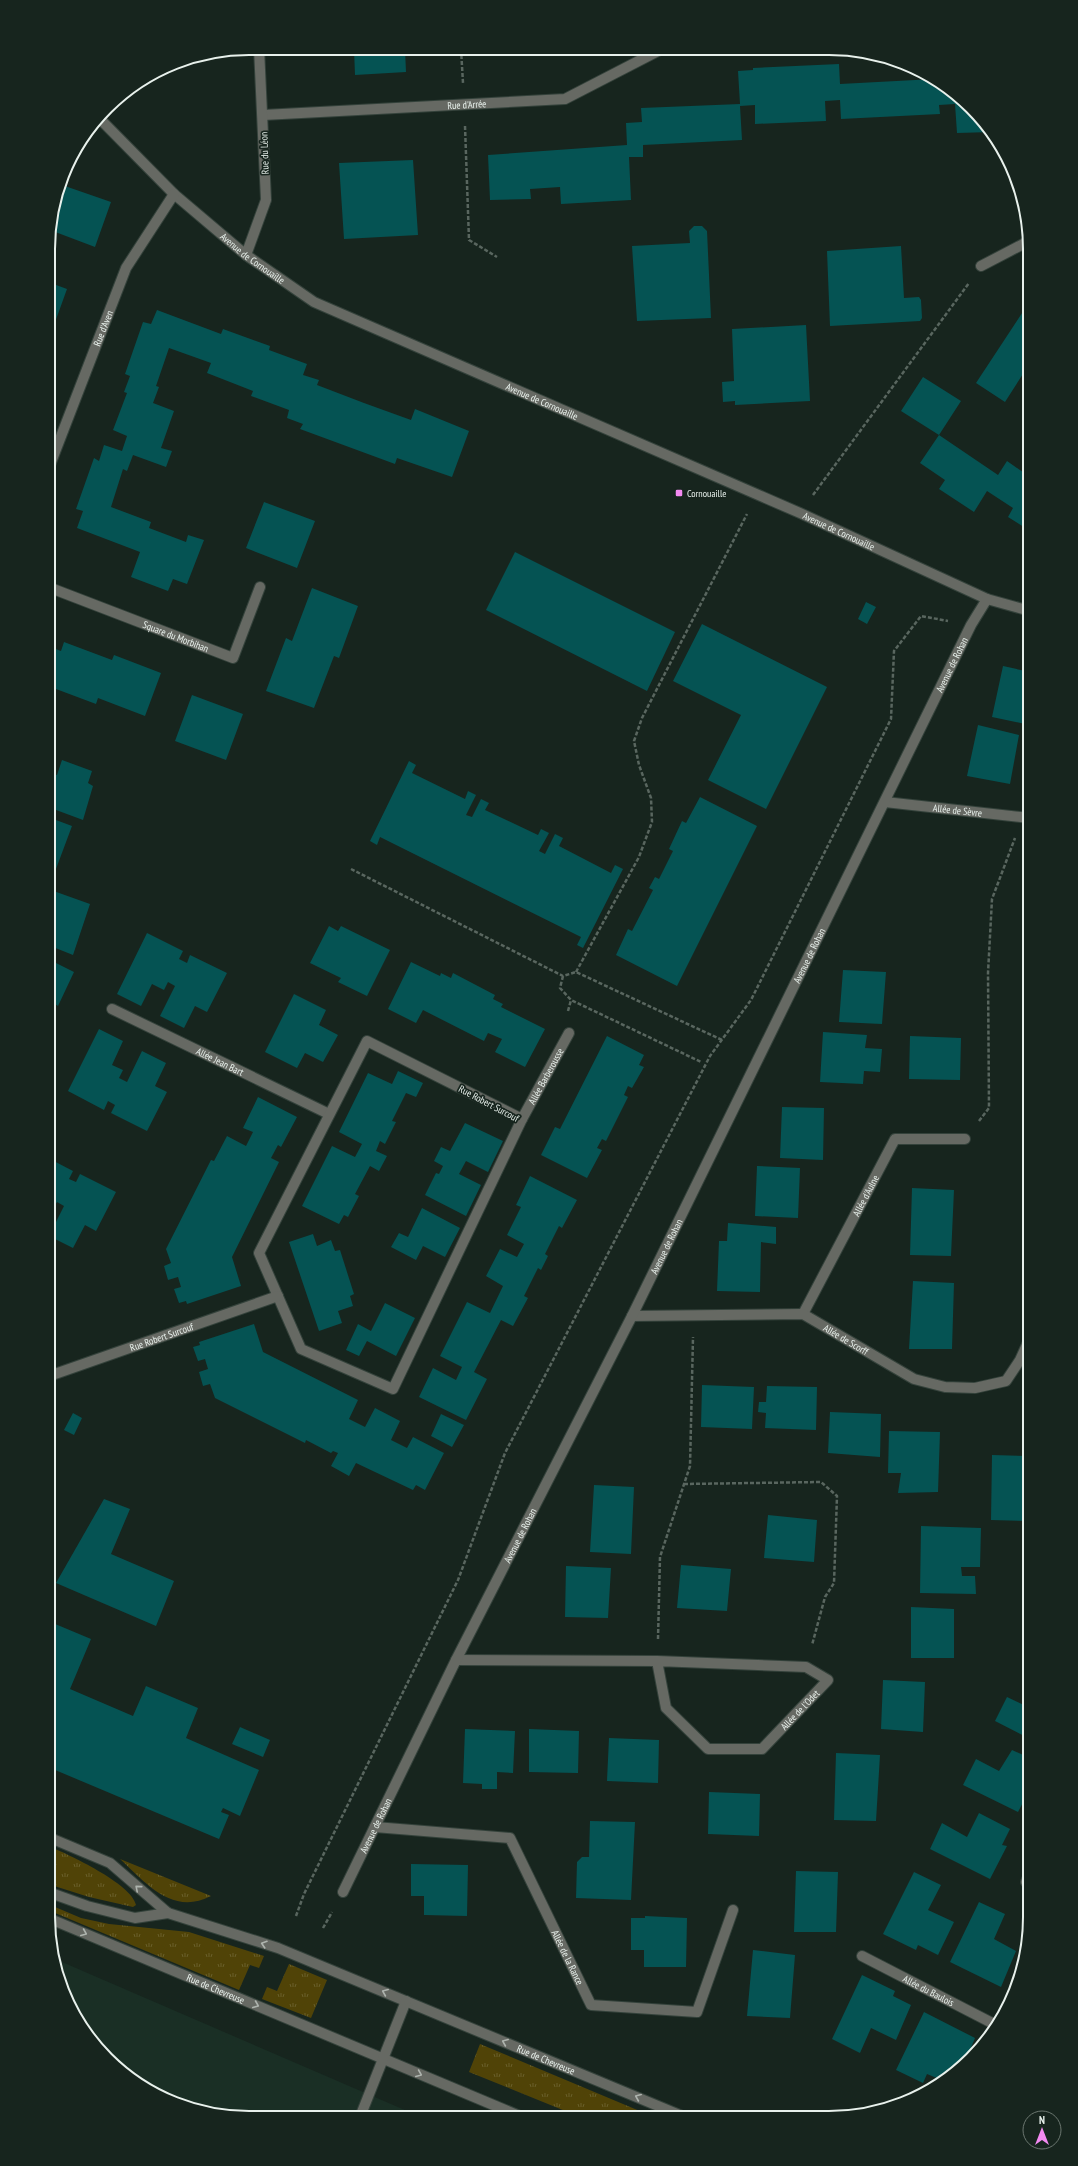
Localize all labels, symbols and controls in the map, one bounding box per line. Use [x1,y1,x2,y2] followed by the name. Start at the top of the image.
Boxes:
[447,97,487,112] street label: Rue d'Arrée
[257,131,272,175] street label: Rue du Léon
[217,230,287,287] street label: Avenue de Cornouaille
[90,309,116,348] street label: Rue d'Aven
[504,380,580,423] street label: Avenue de Cornouaille
[687,487,726,500] place label: Cornouaille
[674,488,684,498] marker: Cornouaille
[801,509,877,553] street label: Avenue de Cornouaille
[141,618,211,655] street label: Square du Morbihan
[933,635,971,694] street label: Avenue de Rohan
[932,801,983,820] street label: Allée de Sèvre
[790,926,828,985] street label: Avenue de Rohan
[194,1045,246,1079] street label: Allée Jean Bart
[525,1046,567,1107] street label: Allée Barberousse
[456,1082,522,1125] street label: Rue Robert Surcouf
[850,1173,882,1219] street label: Allée d'Aulne
[648,1217,686,1276] street label: Avenue de Rohan
[128,1320,196,1354] street label: Rue Robert Surcouf
[821,1321,871,1358] street label: Allée de Scorff
[501,1506,540,1565] street label: Avenue de Rohan
[778,1687,822,1733] street label: Allée de l'Odet
[357,1796,395,1855] street label: Avenue de Rohan
[136,1885,143,1892] one-way arrow
[549,1928,586,1987] street label: Allée de la Rance
[81,1929,88,1937] one-way arrow
[261,1940,268,1948] one-way arrow
[185,1971,247,2007] street label: Rue de Chevreuse
[901,1972,957,2010] street label: Allée du Baulois
[381,1989,389,1997] one-way arrow
[252,2000,259,2008] one-way arrow
[501,2039,509,2047] one-way arrow
[515,2042,577,2078] street label: Rue de Chevreuse
[416,2069,423,2077] one-way arrow
[634,2094,641,2102] one-way arrow
[1022,2110,1062,2150] north arrow
[1039,2113,1045,2127] text: N

